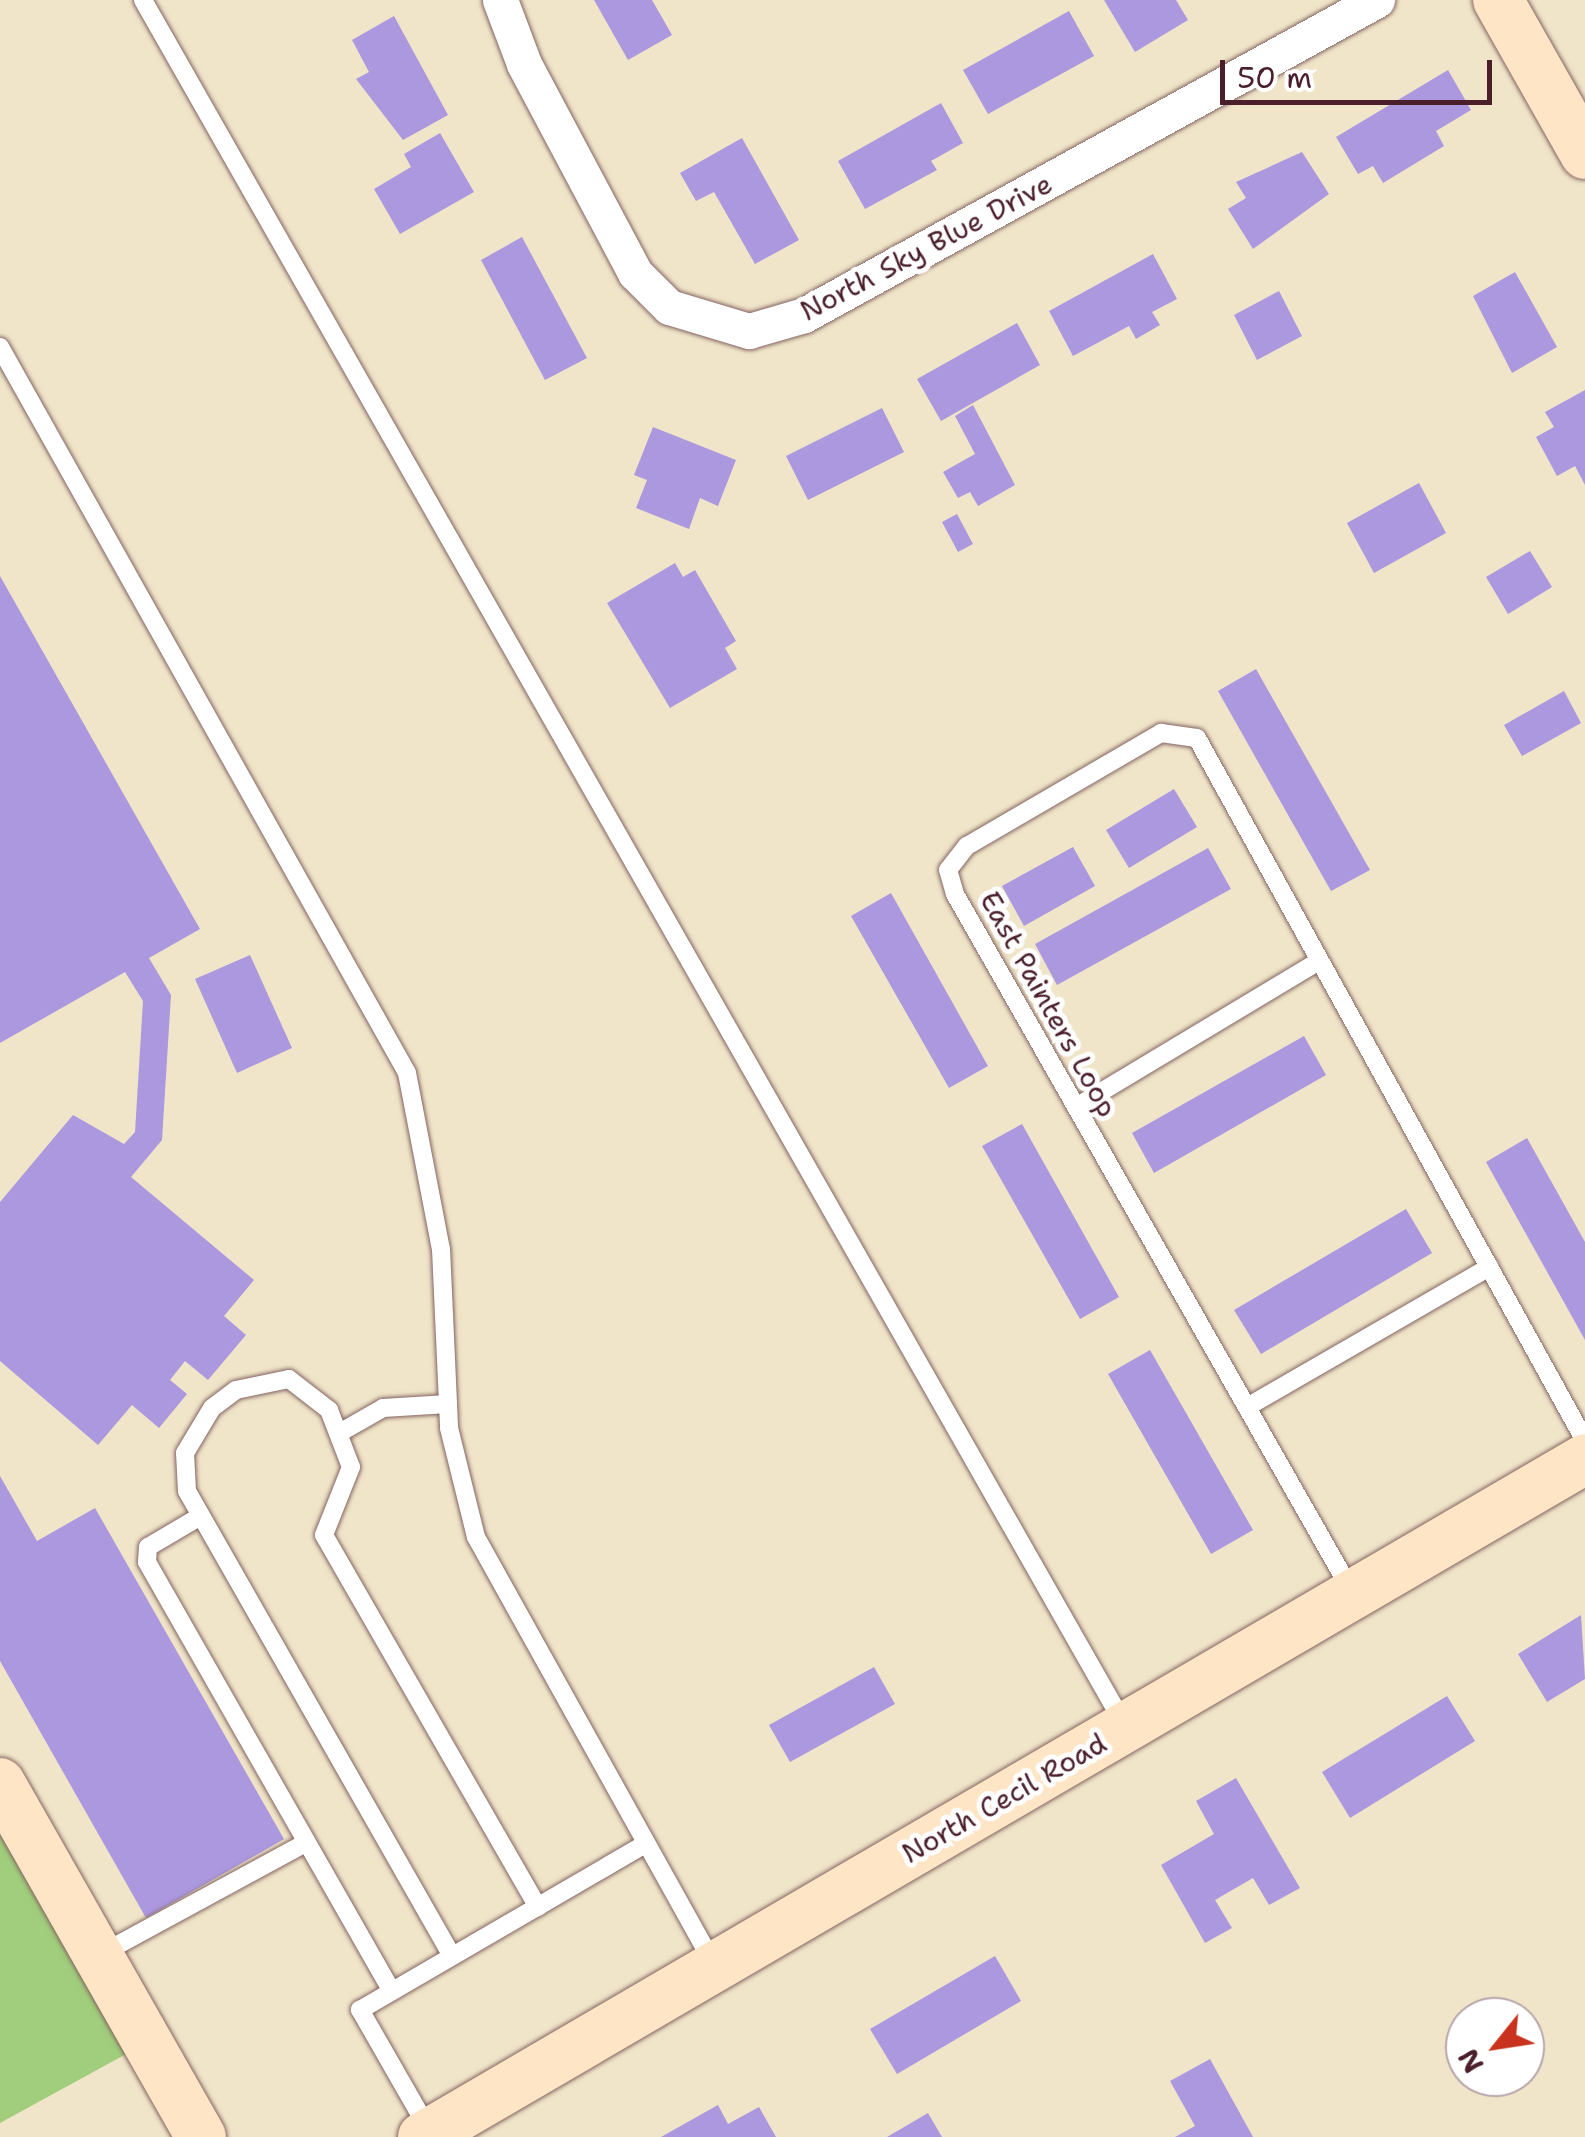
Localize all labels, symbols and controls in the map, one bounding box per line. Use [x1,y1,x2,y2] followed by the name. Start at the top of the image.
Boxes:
[1225,40,1498,102] scale bar
[1237,57,1312,98] text: 50 m
[794,166,1058,328] street label: North Sky Blue Drive
[973,885,1125,1123] street label: East Painters Loop
[896,1726,1112,1870] street label: North Cecil Road
[1445,1997,1545,2097] north arrow
[1449,2042,1493,2080] text: N

